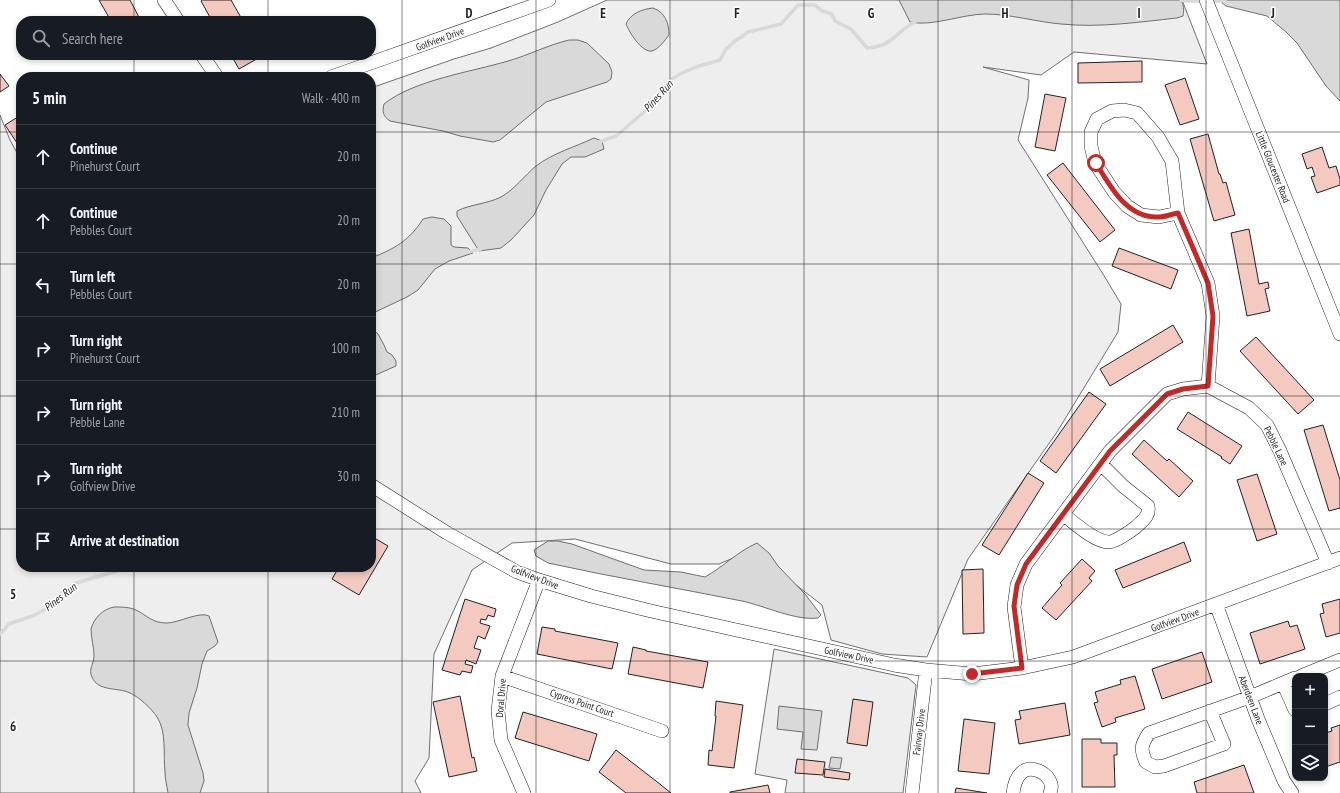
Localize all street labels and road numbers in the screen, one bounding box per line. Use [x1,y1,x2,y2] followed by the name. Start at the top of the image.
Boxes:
[414,24,466,54] street label: Golfview Drive
[1253,129,1293,205] street label: Little Gloucester Road
[1261,424,1291,468] street label: Pebble Lane
[509,562,561,592] street label: Golfview Drive
[1149,605,1201,635] street label: Golfview Drive
[823,643,875,667] street label: Golfview Drive
[1236,674,1266,726] street label: Aberdeen Lane
[493,678,509,718] street label: Doral Drive
[548,686,616,720] street label: Cypress Point Court
[910,708,928,756] street label: Fairway Drive

